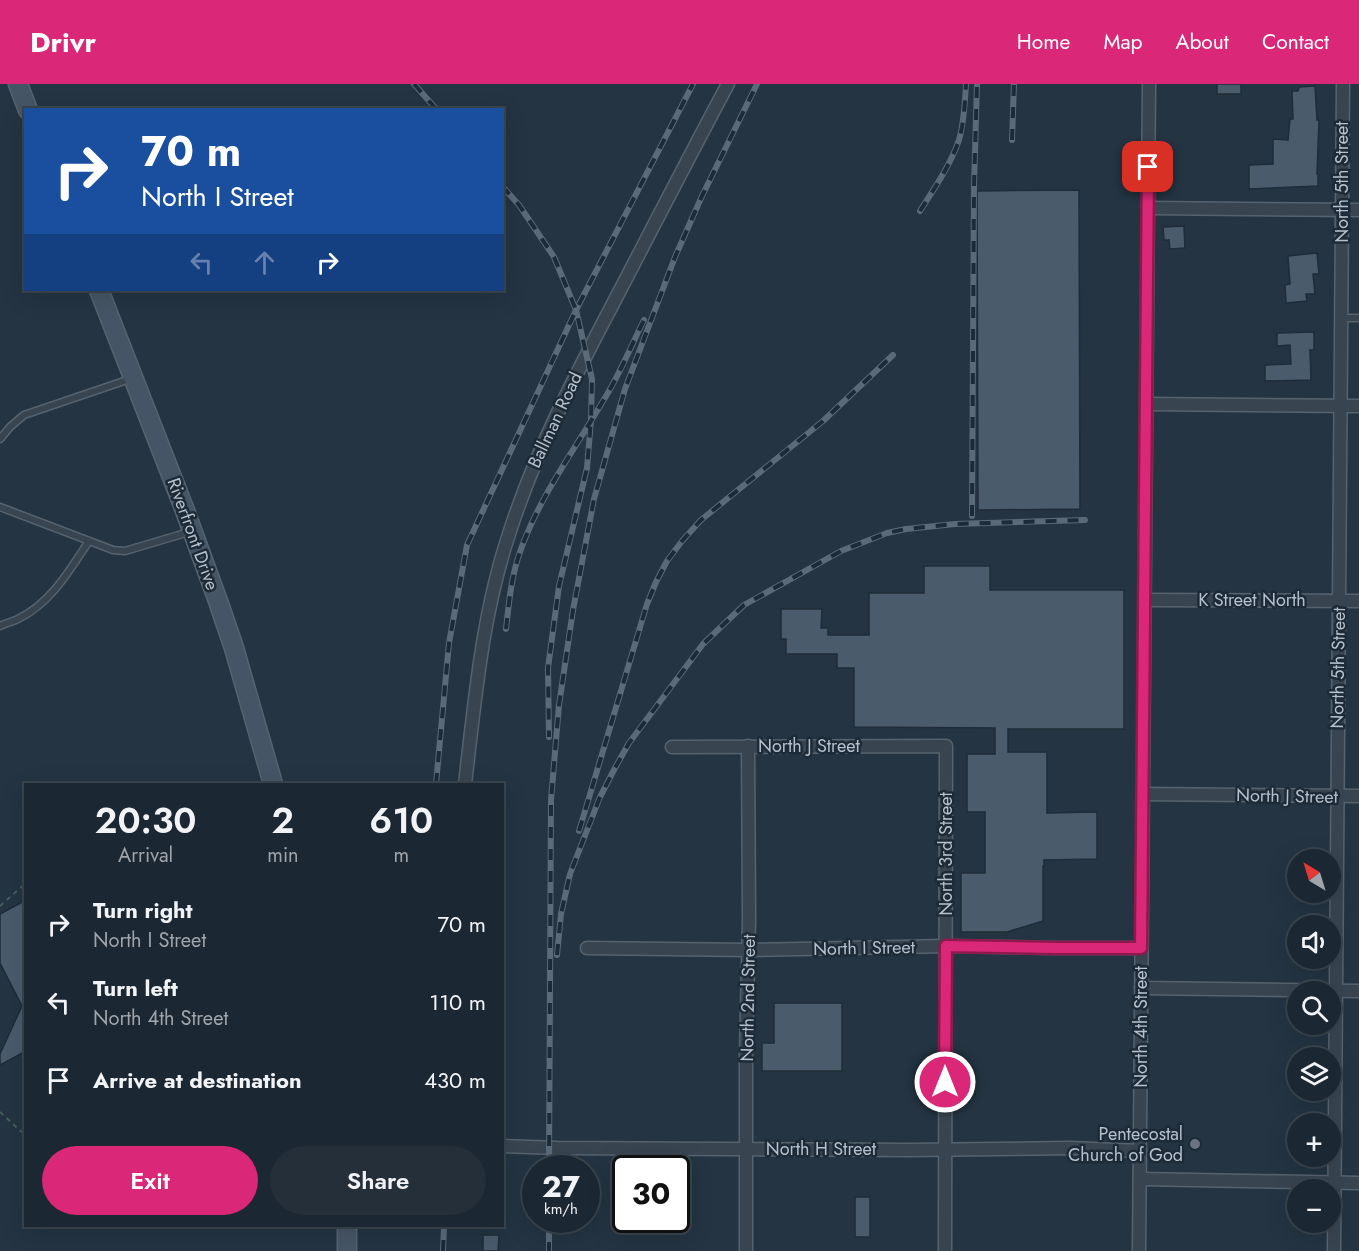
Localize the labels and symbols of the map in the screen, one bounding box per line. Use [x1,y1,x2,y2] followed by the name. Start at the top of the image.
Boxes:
[1329,121,1355,243] street label: North 5th Street
[1122,141,1173,192] pin
[521,368,589,472] street label: Ballman Road
[161,474,225,594] street label: Riverfront Drive
[1198,587,1306,613] street label: K Street North
[1324,606,1352,729] street label: North 5th Street
[758,733,861,759] street label: North J Street
[1236,782,1339,810] street label: North J Street
[933,791,959,916] street label: North 3rd Street
[1287,849,1341,903] north arrow
[734,933,762,1062] street label: North 2nd Street
[813,934,916,962] street label: North I Street
[1128,965,1154,1088] street label: North 4th Street
[913,1050,977,1114] position arrow
[1068,1121,1183,1168] place label: Pentecostal Church of God
[766,1136,877,1162] street label: North H Street
[1188,1137,1202,1151] marker: Pentecostal Church of God
[612,1155,690,1233] speed limit sign: 30

